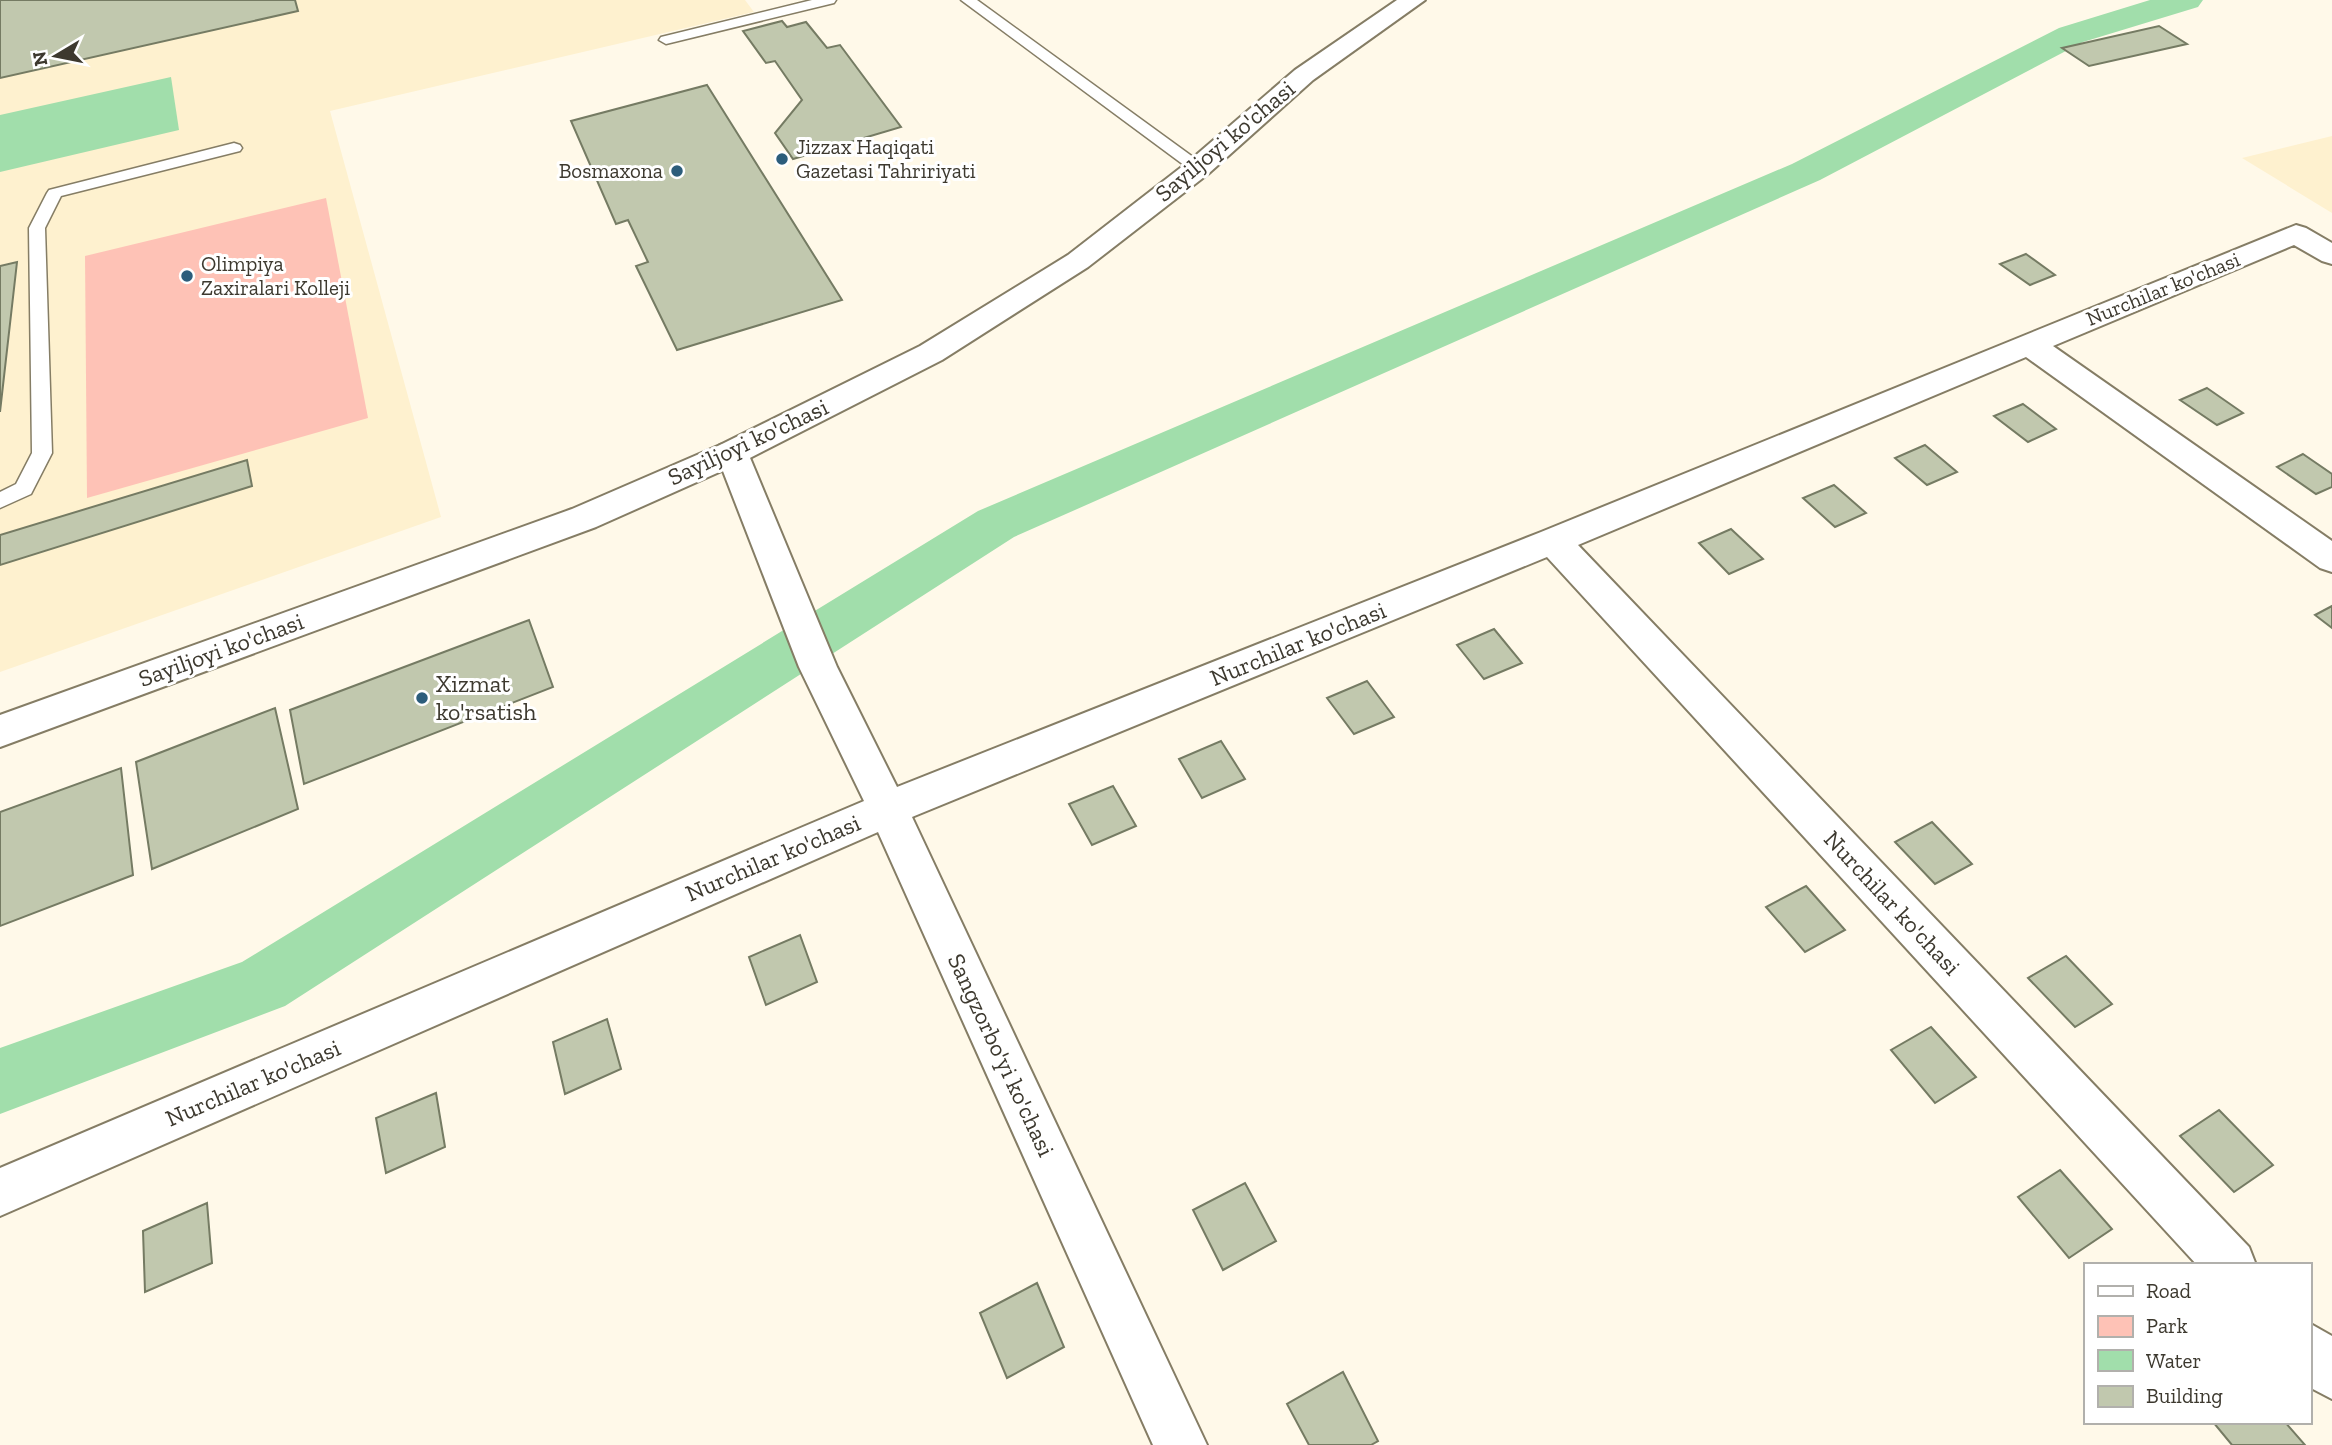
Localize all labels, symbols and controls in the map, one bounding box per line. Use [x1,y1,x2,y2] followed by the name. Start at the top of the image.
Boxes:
[21,21,91,91] north arrow
[27,50,52,68] text: N
[1149,74,1301,207] street label: Sayiljoyi ko'chasi
[796,134,976,183] place label: Jizzax Haqiqati Gazetasi Tahririyati
[774,151,790,167] marker: Jizzax Haqiqati Gazetasi Tahririyati
[559,158,663,183] place label: Bosmaxona
[669,163,685,179] marker: Bosmaxona
[2082,246,2243,331] street label: Nurchilar ko'chasi
[201,251,350,301] place label: Olimpiya Zaxiralari Kolleji
[179,268,195,284] marker: Olimpiya Zaxiralari Kolleji
[663,392,833,491] street label: Sayiljoyi ko'chasi
[1206,595,1390,692] street label: Nurchilar ko'chasi
[134,606,308,693] street label: Sayiljoyi ko'chasi
[436,669,537,726] place label: Xizmat ko'rsatish
[414,690,430,706] marker: Xizmat ko'rsatish
[681,808,865,907] street label: Nurchilar ko'chasi
[1818,824,1967,981] street label: Nurchilar ko'chasi
[942,949,1061,1161] street label: Sangzorbo'yi ko'chasi
[161,1033,345,1132] street label: Nurchilar ko'chasi
[2084,1263,2311,1424] legend
[2146,1278,2192,1303] text: Road
[2146,1313,2188,1338] text: Park
[2146,1348,2201,1373] text: Water
[2146,1383,2223,1408] text: Building

